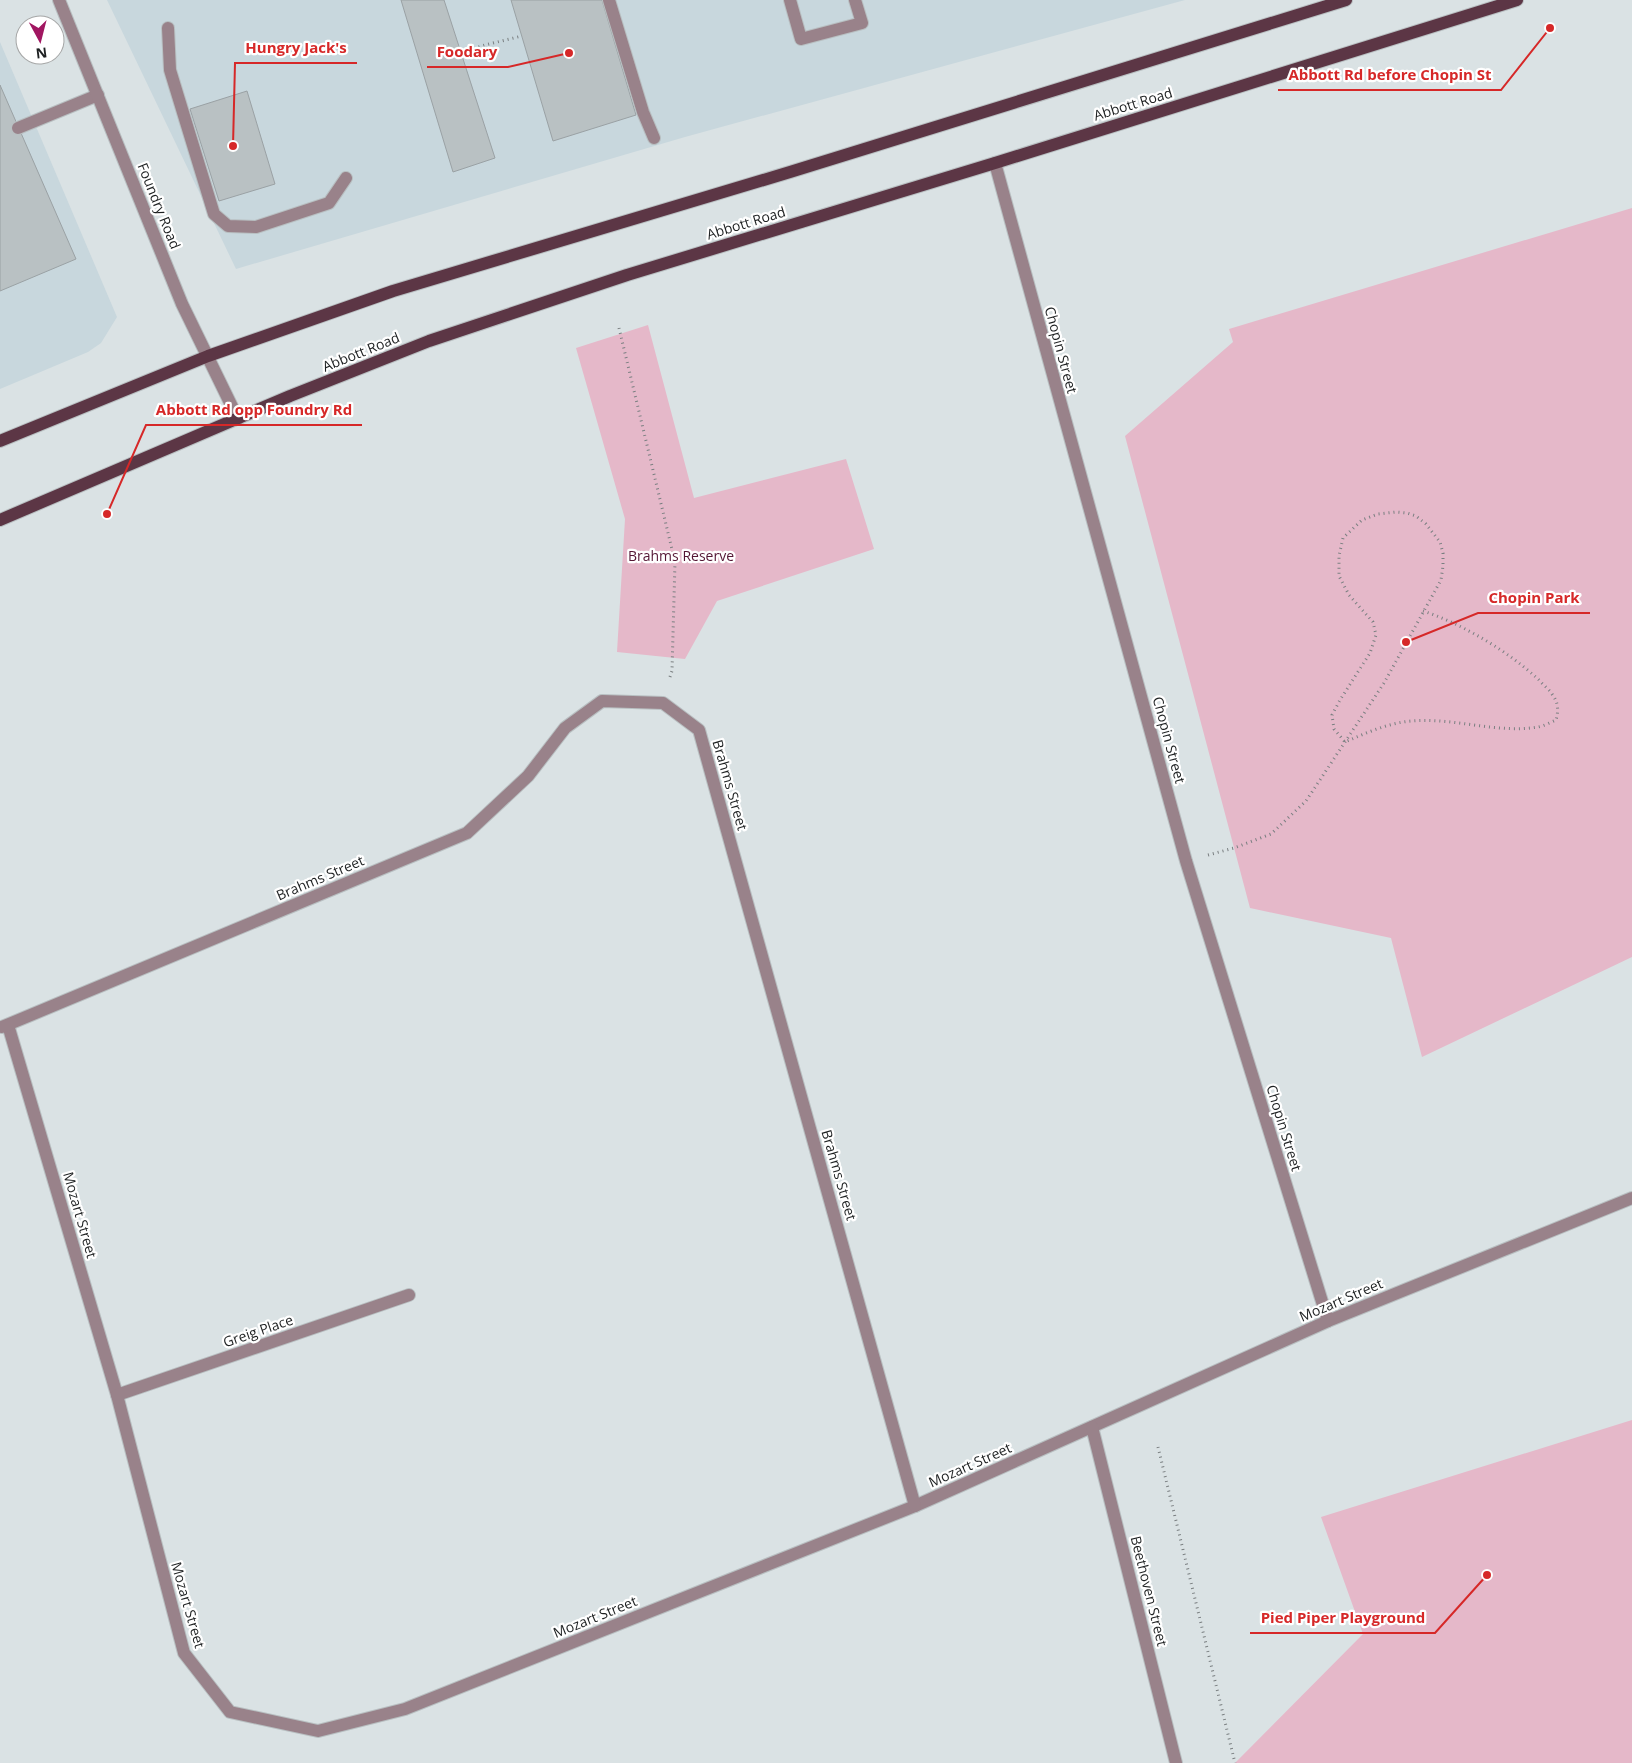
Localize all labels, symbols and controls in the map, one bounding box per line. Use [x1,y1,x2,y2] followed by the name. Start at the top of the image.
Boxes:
[15,15,65,65] north arrow
[235,33,357,63] callout: Hungry Jack's
[245,37,347,57] text: Hungry Jack's
[427,37,508,67] callout: Foodary
[437,41,498,61] text: Foodary
[35,43,48,64] text: N
[1278,60,1501,90] callout: Abbott Rd before Chopin St
[1288,64,1492,84] text: Abbott Rd before Chopin St
[1091,83,1175,125] street label: Abbott Road
[134,160,185,252] street label: Foundry Road
[704,202,788,244] street label: Abbott Road
[1041,304,1082,395] street label: Chopin Street
[320,327,402,376] street label: Abbott Road
[146,395,362,425] callout: Abbott Rd opp Foundry Rd
[156,399,352,419] text: Abbott Rd opp Foundry Rd
[628,546,734,565] park label: Brahms Reserve
[1478,583,1590,613] callout: Chopin Park
[1488,587,1580,607] text: Chopin Park
[1149,694,1190,785] street label: Chopin Street
[708,737,753,832] street label: Brahms Street
[273,851,367,905] street label: Brahms Street
[1262,1082,1307,1173] street label: Chopin Street
[817,1127,862,1222] street label: Brahms Street
[59,1170,102,1260] street label: Mozart Street
[1296,1273,1385,1326] street label: Mozart Street
[220,1310,295,1351] street label: Greig Place
[925,1438,1014,1491] street label: Mozart Street
[1127,1534,1172,1648] street label: Beethoven Street
[167,1560,210,1650] street label: Mozart Street
[550,1591,640,1642] street label: Mozart Street
[1250,1603,1435,1633] callout: Pied Piper Playground
[1261,1607,1425,1627] text: Pied Piper Playground

